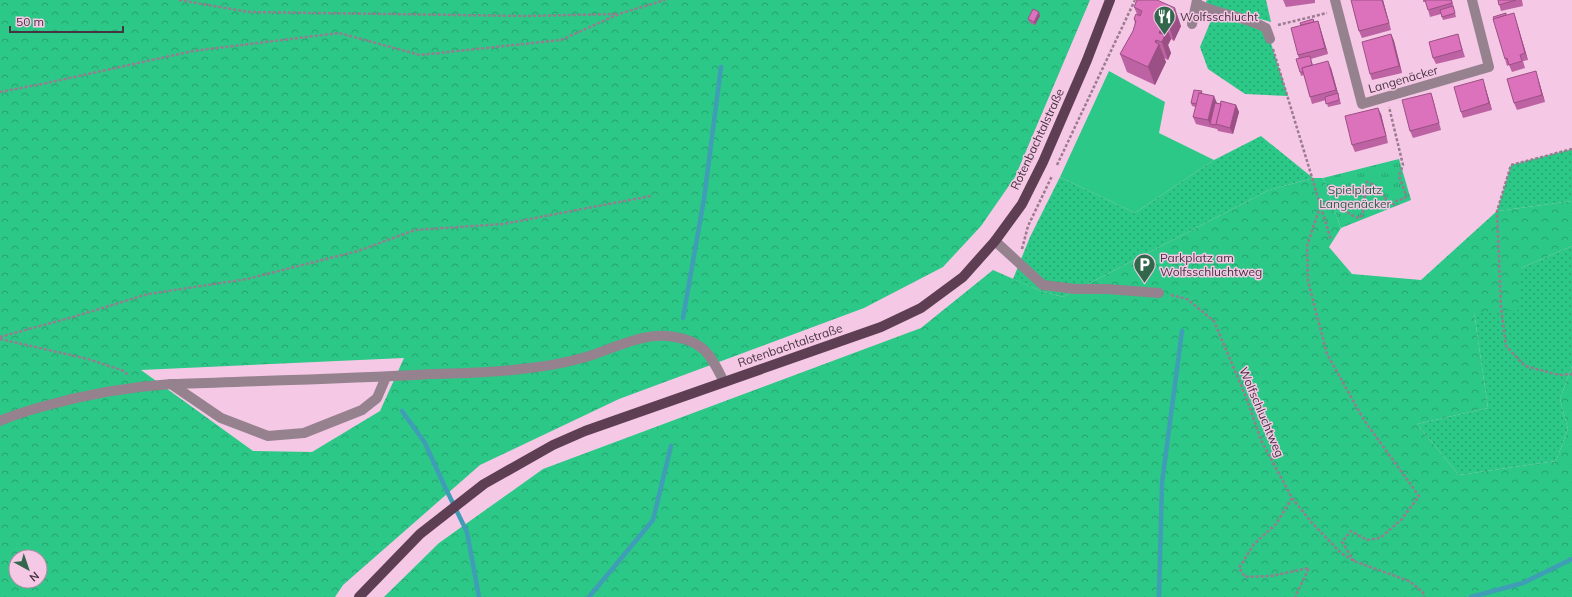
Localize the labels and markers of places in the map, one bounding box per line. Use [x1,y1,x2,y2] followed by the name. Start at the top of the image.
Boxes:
[1151,3,1177,36] restaurant icon: Wolfsschlucht
[1180,9,1258,24] place label: Wolfsschlucht
[1160,250,1262,279] place label: Parkplatz am Wolfsschluchtweg
[1132,251,1158,284] parking icon: Parkplatz am Wolfsschluchtweg

